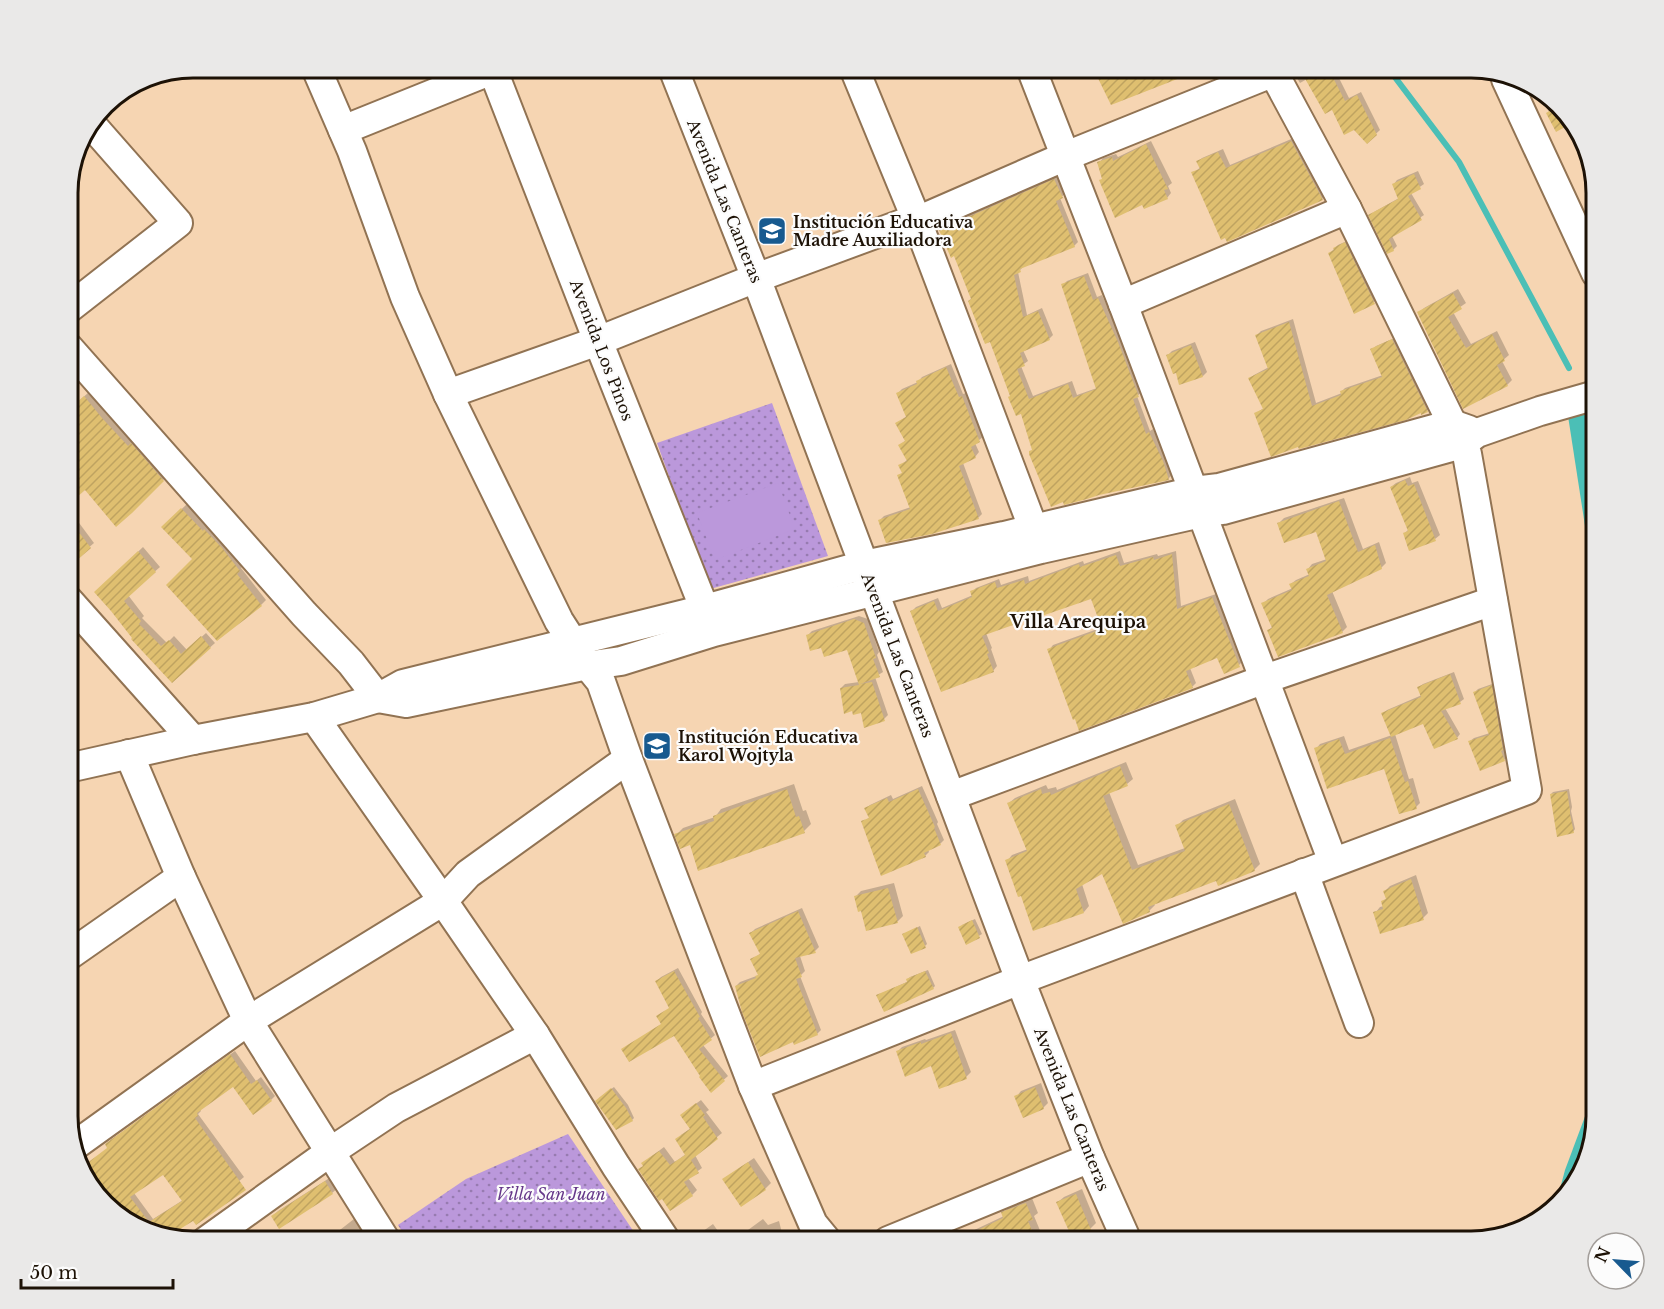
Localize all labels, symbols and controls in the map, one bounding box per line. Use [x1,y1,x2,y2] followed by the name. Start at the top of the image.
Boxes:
[683,115,767,286] street label: Avenida Las Canteras
[793,212,973,250] place label: Institución Educativa Madre Auxiliadora
[756,215,788,247] school or university icon: Institución Educativa Madre Auxiliadora
[565,276,638,423] street label: Avenida Los Pinos
[857,569,939,740] street label: Avenida Las Canteras
[1009,611,1147,633] district label: Villa Arequipa
[678,727,858,765] place label: Institución Educativa Karol Wojtyla
[641,730,673,762] school or university icon: Institución Educativa Karol Wojtyla
[1030,1023,1114,1194] street label: Avenida Las Canteras
[496,1184,606,1204] park label: Villa San Juan
[1586,1231,1646,1291] north arrow
[1590,1244,1615,1266] text: N
[21,1252,172,1290] scale bar
[30,1262,78,1284] text: 50 m

